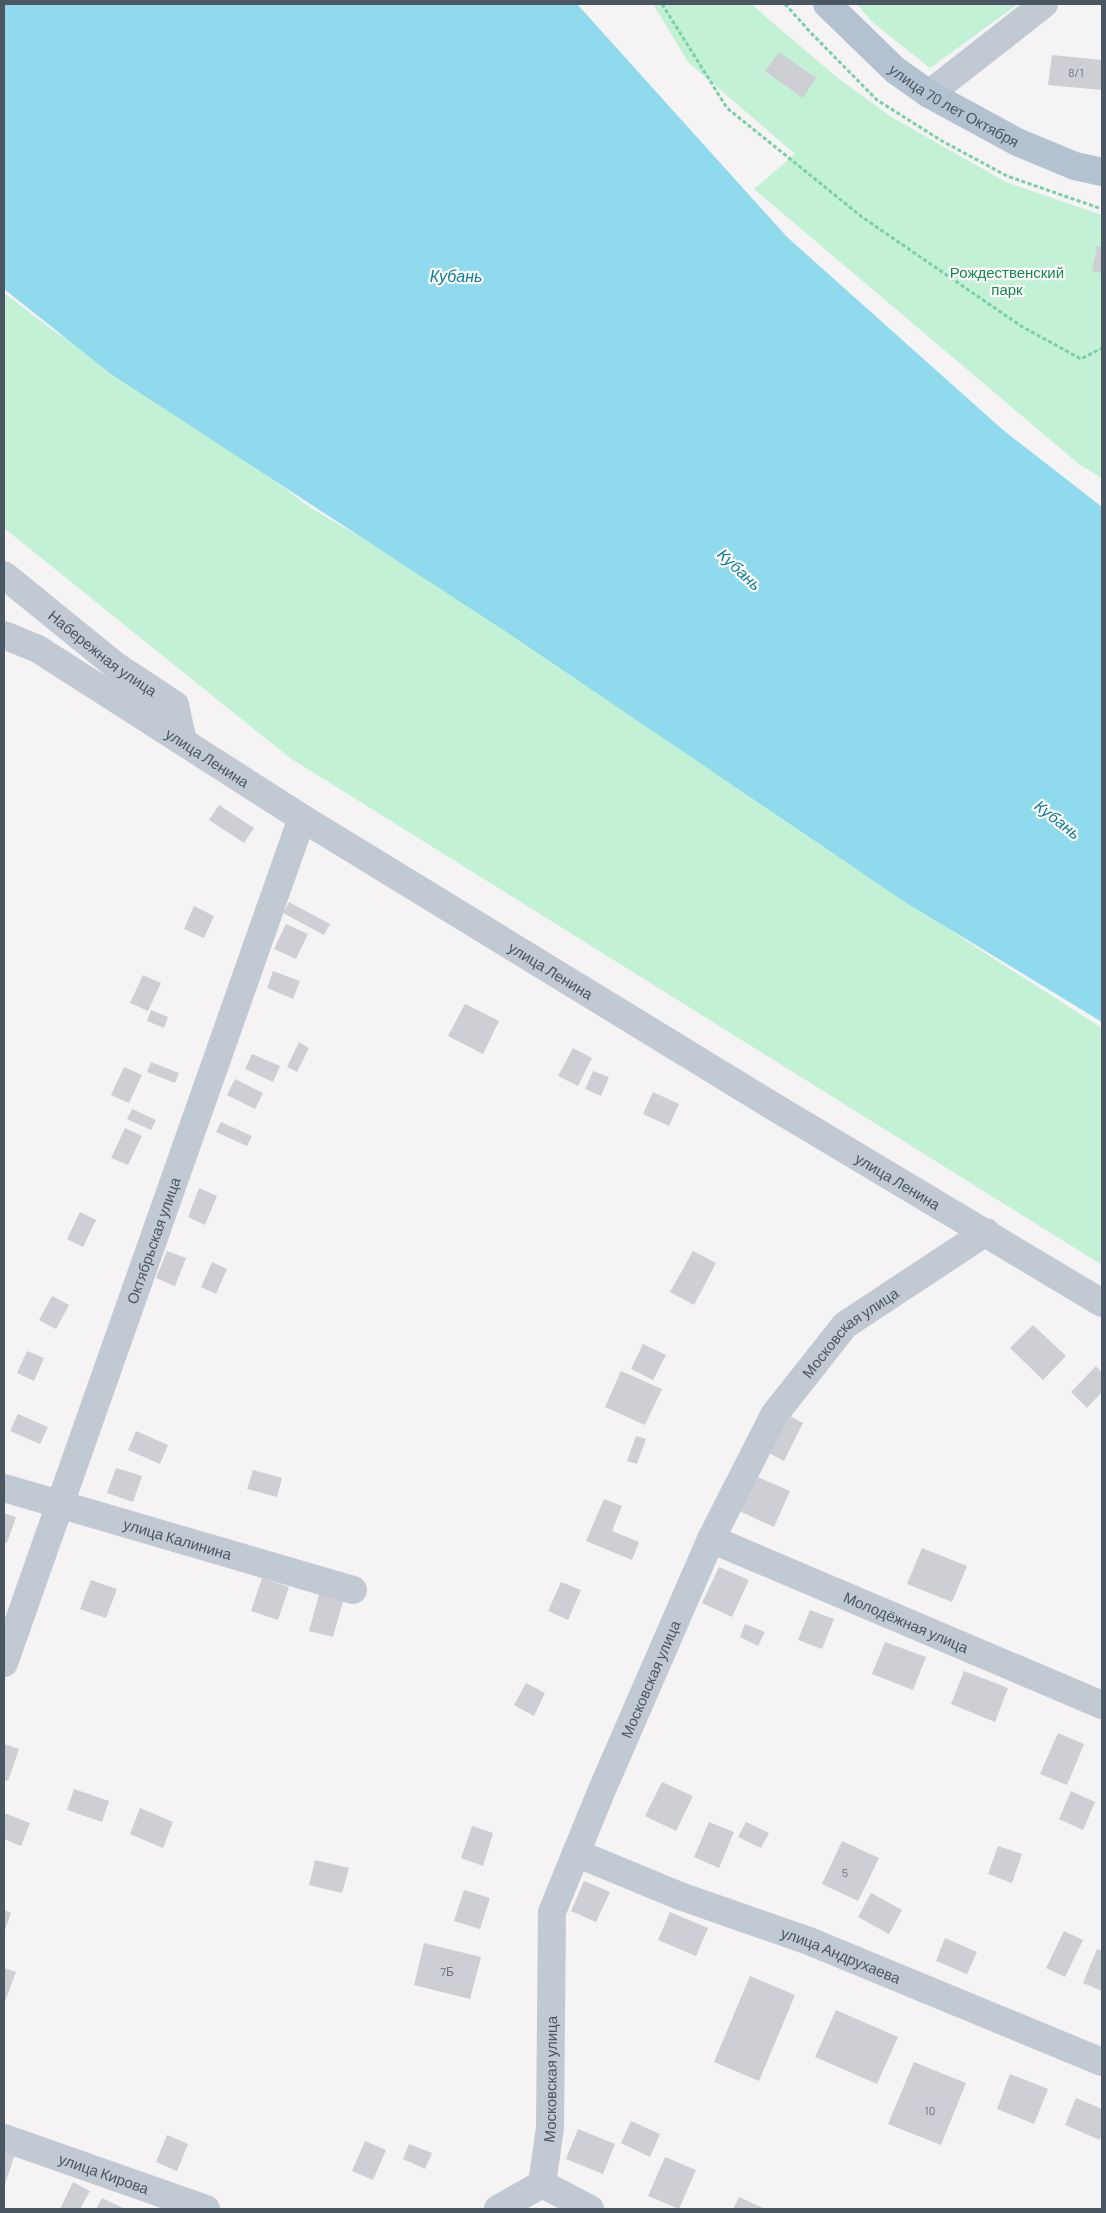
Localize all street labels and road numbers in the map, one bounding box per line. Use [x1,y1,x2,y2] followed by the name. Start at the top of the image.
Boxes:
[885,60,1022,150] street label: улица 70 лет Октября
[45,606,161,700] street label: Набережная улица
[162,724,253,791] street label: улица Ленина
[505,938,597,1003] street label: улица Ленина
[852,1149,944,1214] street label: улица Ленина
[122,1174,184,1306] street label: Октябрьская улица
[798,1283,902,1381] street label: Московская улица
[122,1514,235,1563] street label: улица Калинина
[841,1587,972,1657] street label: Молодёжная улица
[617,1617,684,1741] street label: Московская улица
[779,1923,904,1987] street label: улица Андрухаева
[539,2015,560,2144] street label: Московская улица
[57,2149,152,2197] street label: улица Кирова

